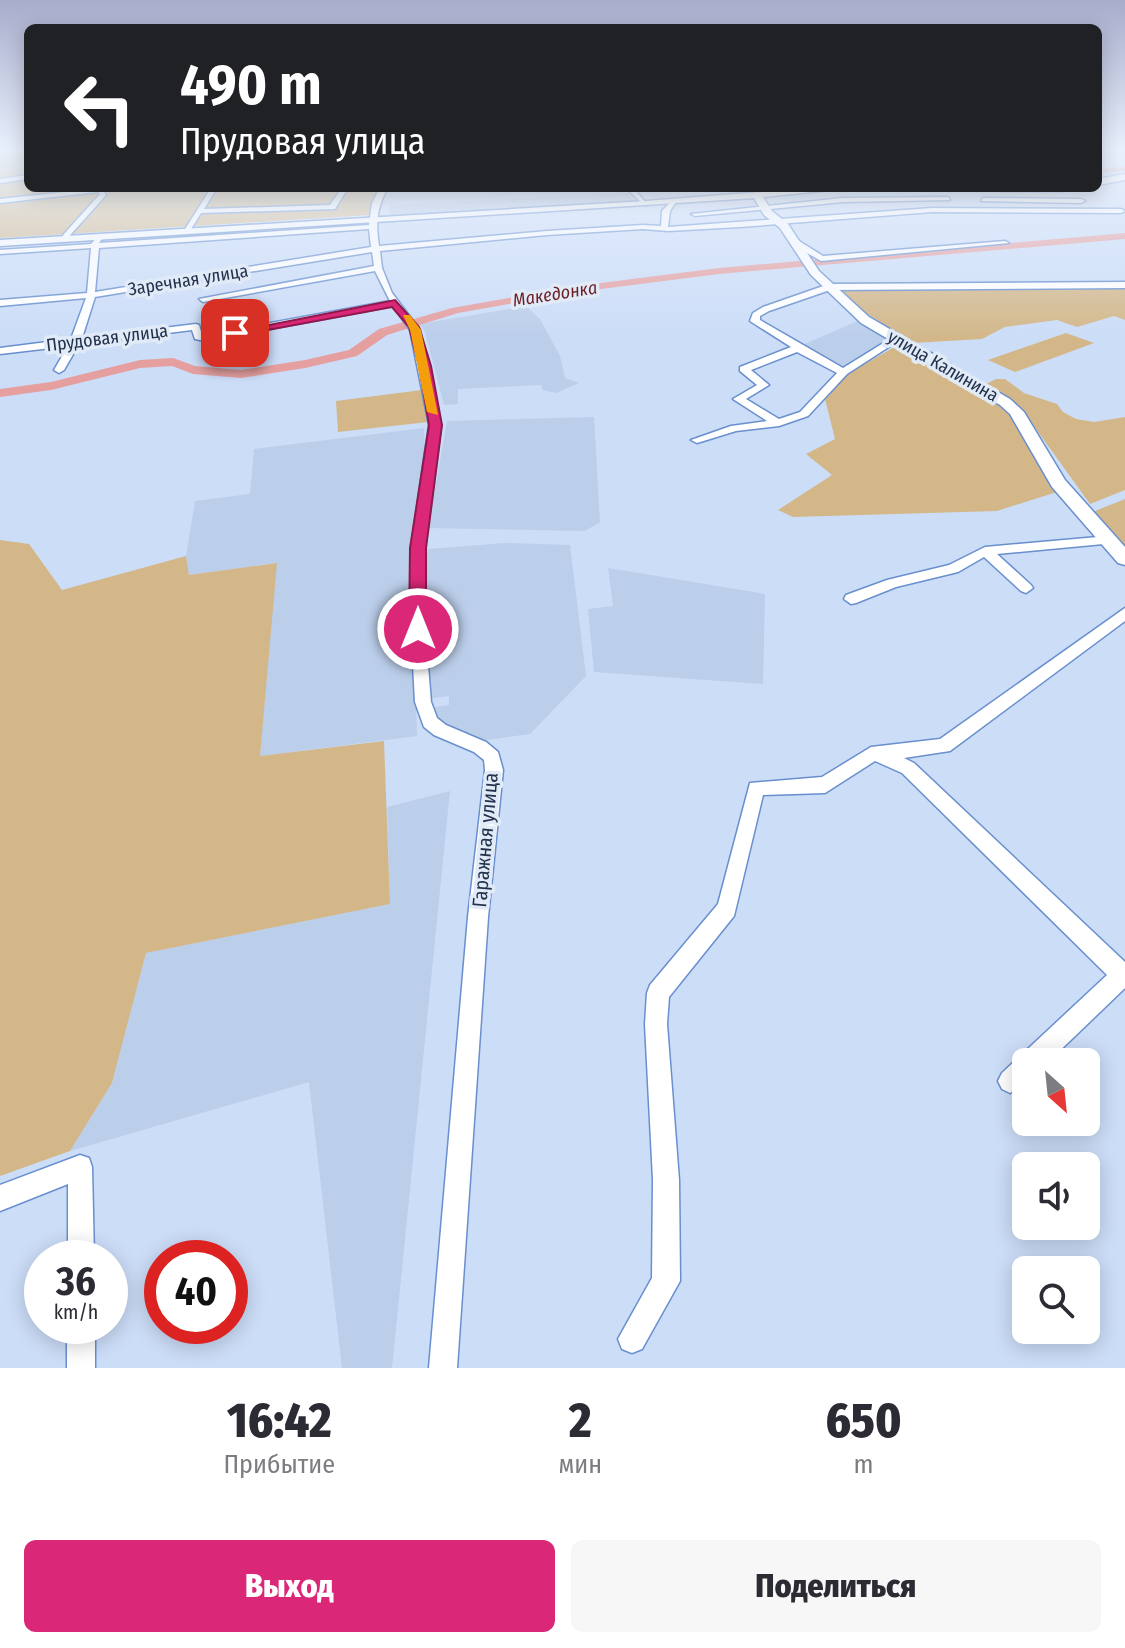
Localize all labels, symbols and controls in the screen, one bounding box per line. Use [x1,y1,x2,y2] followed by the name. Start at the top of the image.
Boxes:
[180,52,322,119] text: 490 m
[48,56,152,160] icon: left
[180,120,425,164] text: Прудовая улица
[126,260,250,300] street label: Заречная улица
[511,276,599,312] water label: Македонка
[201,299,269,367] pin
[213,311,257,355] icon: arrive
[45,320,169,356] street label: Прудовая улица
[884,325,1002,407] street label: улица Калинина
[376,587,460,671] position arrow
[467,772,503,908] street label: Гаражная улица
[1012,1048,1100,1136] north arrow
[1012,1048,1100,1344] map controls
[1012,1152,1100,1240] button: sound
[144,1240,248,1344] speed limit sign: 40
[1012,1256,1100,1344] button: search
[56,1258,96,1306] text: 36
[54,1300,98,1324] text: km/h
[227,1392,331,1450] text: 16:42
[569,1392,592,1450] text: 2
[826,1392,902,1450] text: 650
[223,1449,335,1480] text: Прибытие
[559,1449,602,1480] text: мин
[854,1449,874,1480] text: m
[24,1540,555,1632] button: Выход
[571,1540,1101,1632] button: Поделиться

